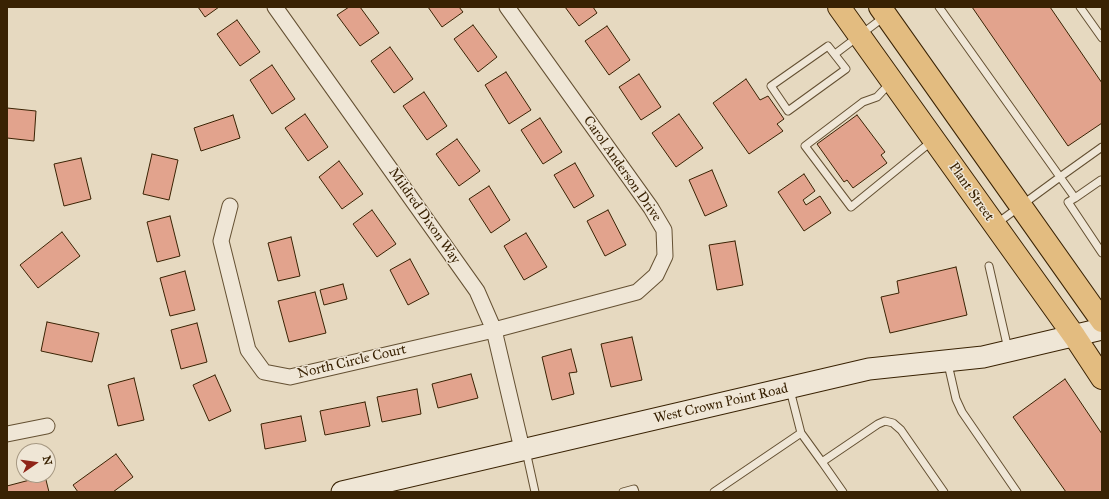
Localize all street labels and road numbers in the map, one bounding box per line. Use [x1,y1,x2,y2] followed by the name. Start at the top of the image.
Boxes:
[579,113,665,225] street label: Carol Anderson Drive
[945,159,997,225] street label: Plant Street
[385,165,463,267] street label: Mildred Dixon Way
[296,341,408,383] street label: North Circle Court
[652,380,790,428] street label: West Crown Point Road

